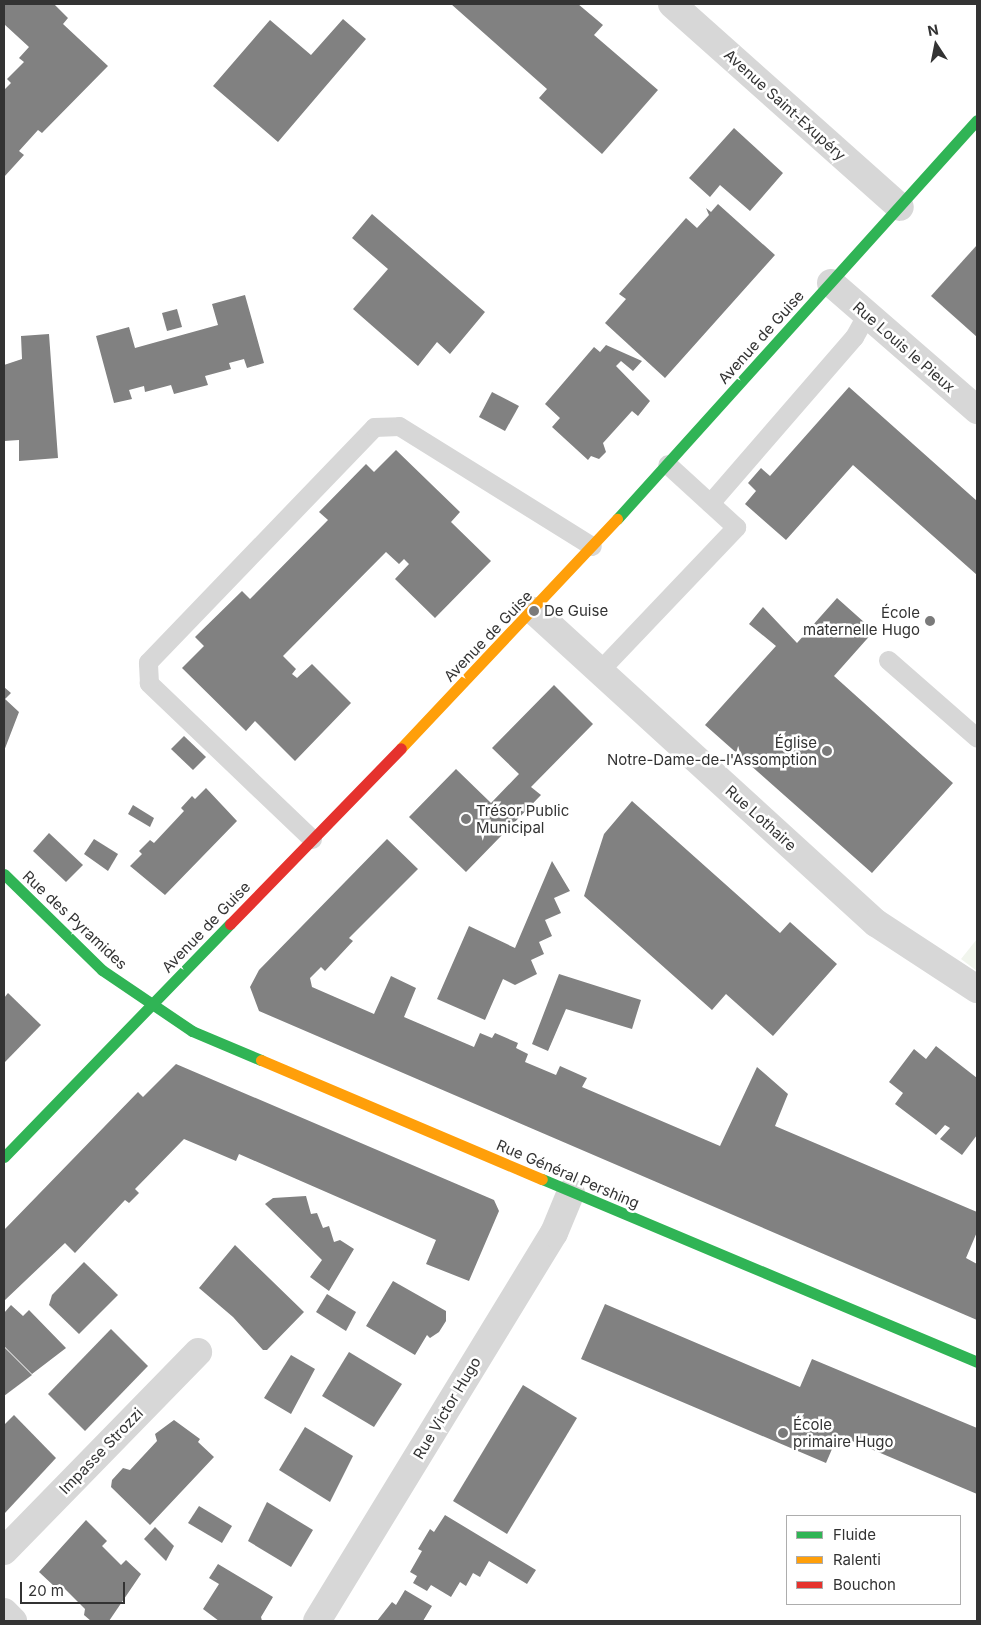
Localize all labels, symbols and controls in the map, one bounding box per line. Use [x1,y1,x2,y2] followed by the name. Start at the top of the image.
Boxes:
[911,20,961,70] north arrow
[926,20,940,39] text: N
[721,46,849,164] street label: Avenue Saint-Exupéry
[714,287,808,387] street label: Avenue de Guise
[849,298,959,396] street label: Rue Louis le Pieux
[440,587,536,685] street label: Avenue de Guise
[544,602,608,620] place label: De Guise
[803,603,920,638] place label: École maternelle Hugo
[528,605,540,617] marker: De Guise
[924,615,936,627] marker: École maternelle Hugo
[607,733,817,768] place label: Église Notre-Dame-de-l'Assomption
[821,745,833,757] marker: Église Notre-Dame-de-l'Assomption
[722,782,800,854] street label: Rue Lothaire
[476,801,569,836] place label: Trésor Public Municipal
[460,813,472,825] marker: Trésor Public Municipal
[19,867,131,973] street label: Rue des Pyramides
[158,878,254,976] street label: Avenue de Guise
[494,1136,642,1212] street label: Rue Général Pershing
[409,1354,485,1462] street label: Rue Victor Hugo
[55,1404,147,1498] street label: Impasse Strozzi
[793,1415,893,1450] place label: École primaire Hugo
[777,1427,789,1439] marker: École primaire Hugo
[786,1515,961,1605] legend
[833,1525,876,1544] text: Fluide
[833,1550,881,1569] text: Ralenti
[22,1572,128,1604] scale bar
[833,1575,896,1594] text: Bouchon
[28,1581,64,1600] text: 20 m

